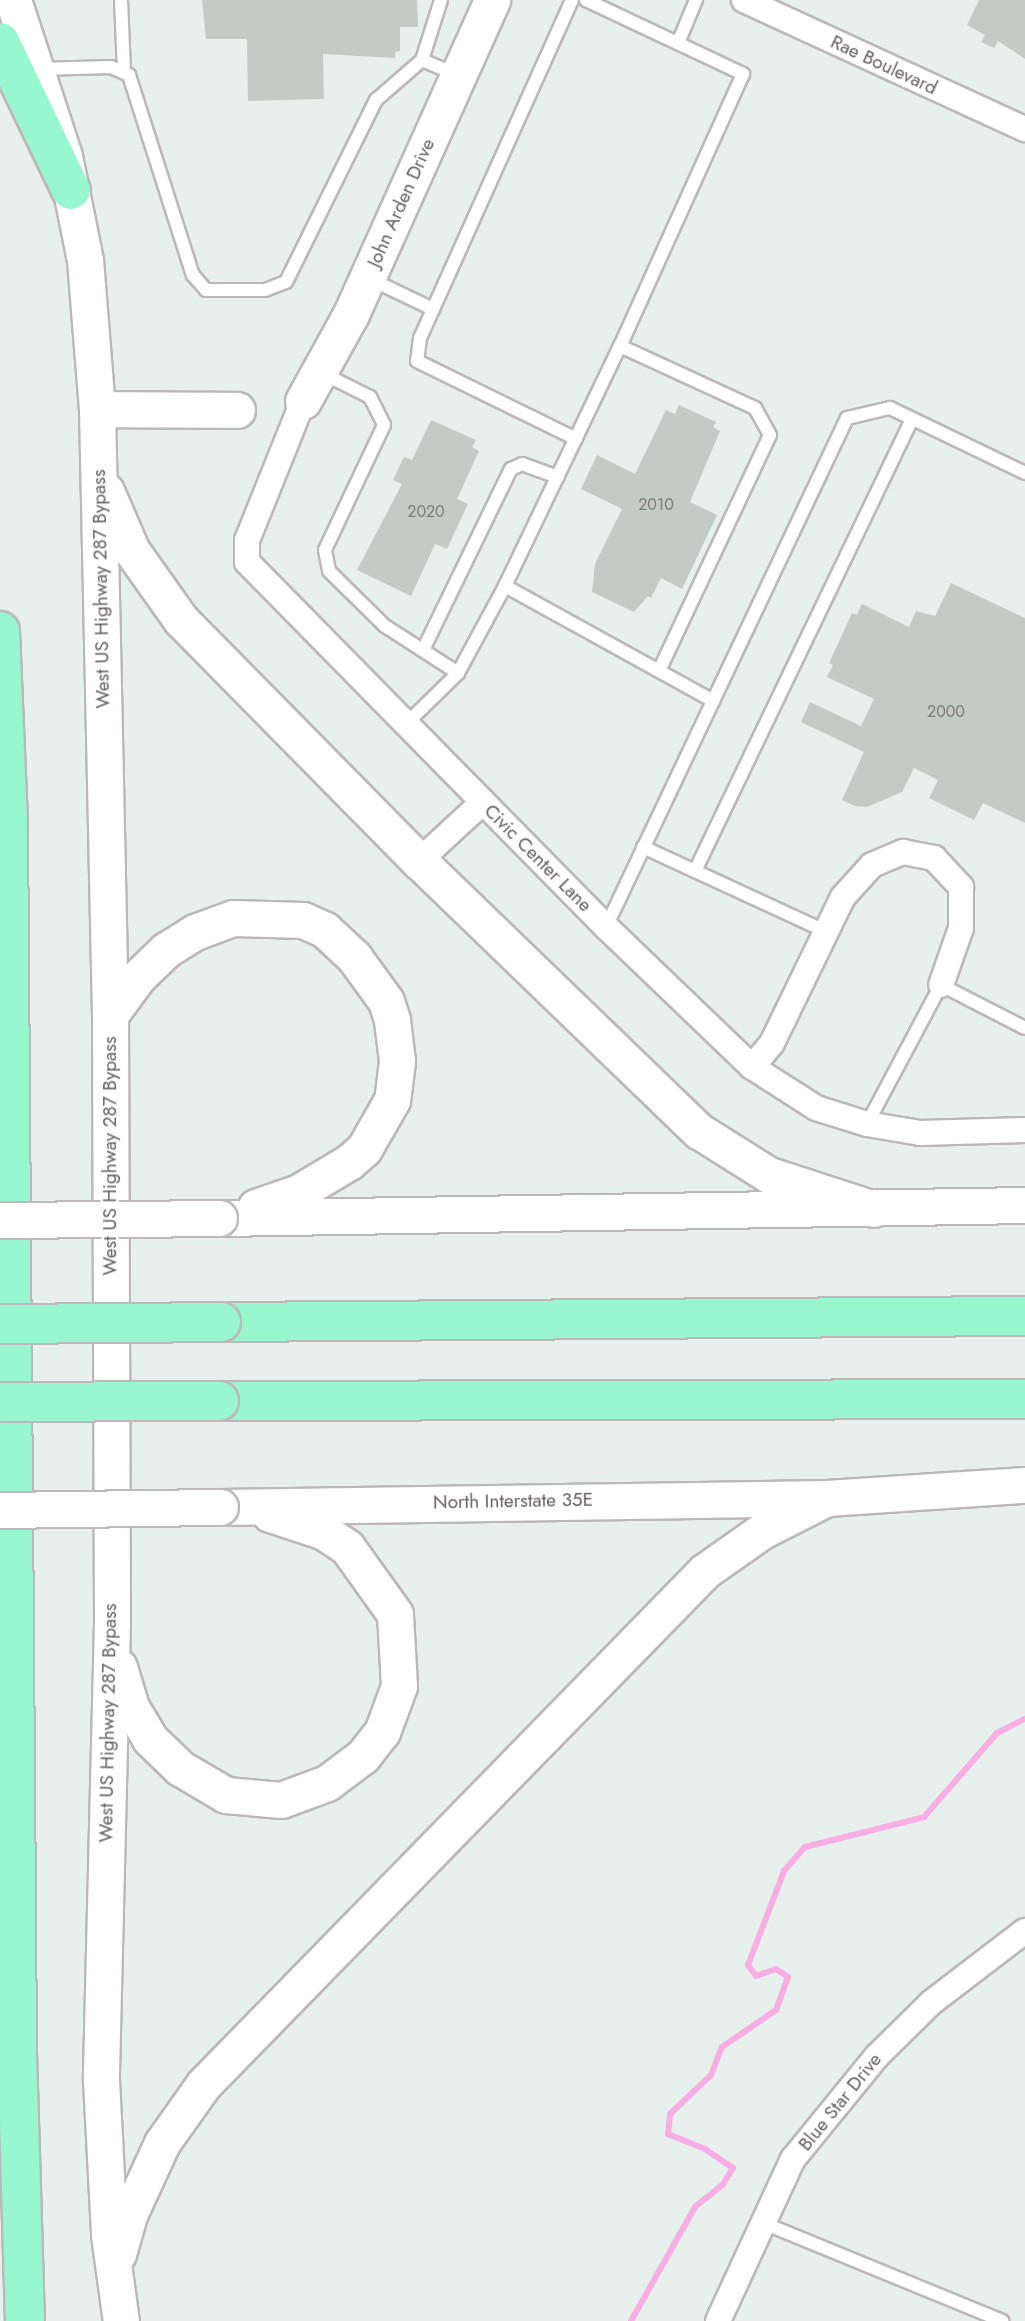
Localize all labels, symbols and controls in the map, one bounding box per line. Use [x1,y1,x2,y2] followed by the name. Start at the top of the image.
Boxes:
[827,30,941,100] street label: Rae Boulevard
[362,135,440,271] street label: John Arden Drive
[88,469,114,709] street label: West US Highway 287 Bypass
[638,495,674,515] house number: 2010
[407,502,445,522] house number: 2020
[927,702,965,722] house number: 2000
[479,799,597,917] street label: Civic Center Lane
[99,1036,121,1276] street label: West US Highway 287 Bypass
[433,1488,593,1514] street label: North Interstate 35E
[95,1603,121,1843] street label: West US Highway 287 Bypass
[794,2049,886,2155] street label: Blue Star Drive

